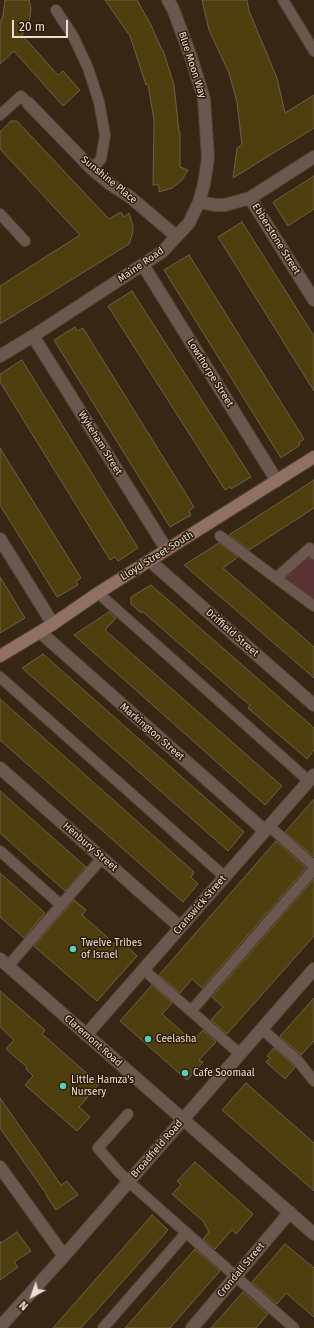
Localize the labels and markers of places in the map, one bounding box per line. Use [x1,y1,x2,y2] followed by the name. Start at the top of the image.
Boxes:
[81,937,142,960] place label: Twelve Tribes of Israel
[68,944,78,954] marker: Twelve Tribes of Israel
[156,1033,196,1045] place label: Ceelasha
[143,1034,153,1044] marker: Ceelasha
[193,1067,255,1079] place label: Cafe Soomaal
[180,1068,190,1078] marker: Cafe Soomaal
[71,1074,134,1098] place label: Little Hamza's Nursery
[58,1081,68,1091] marker: Little Hamza's Nursery

